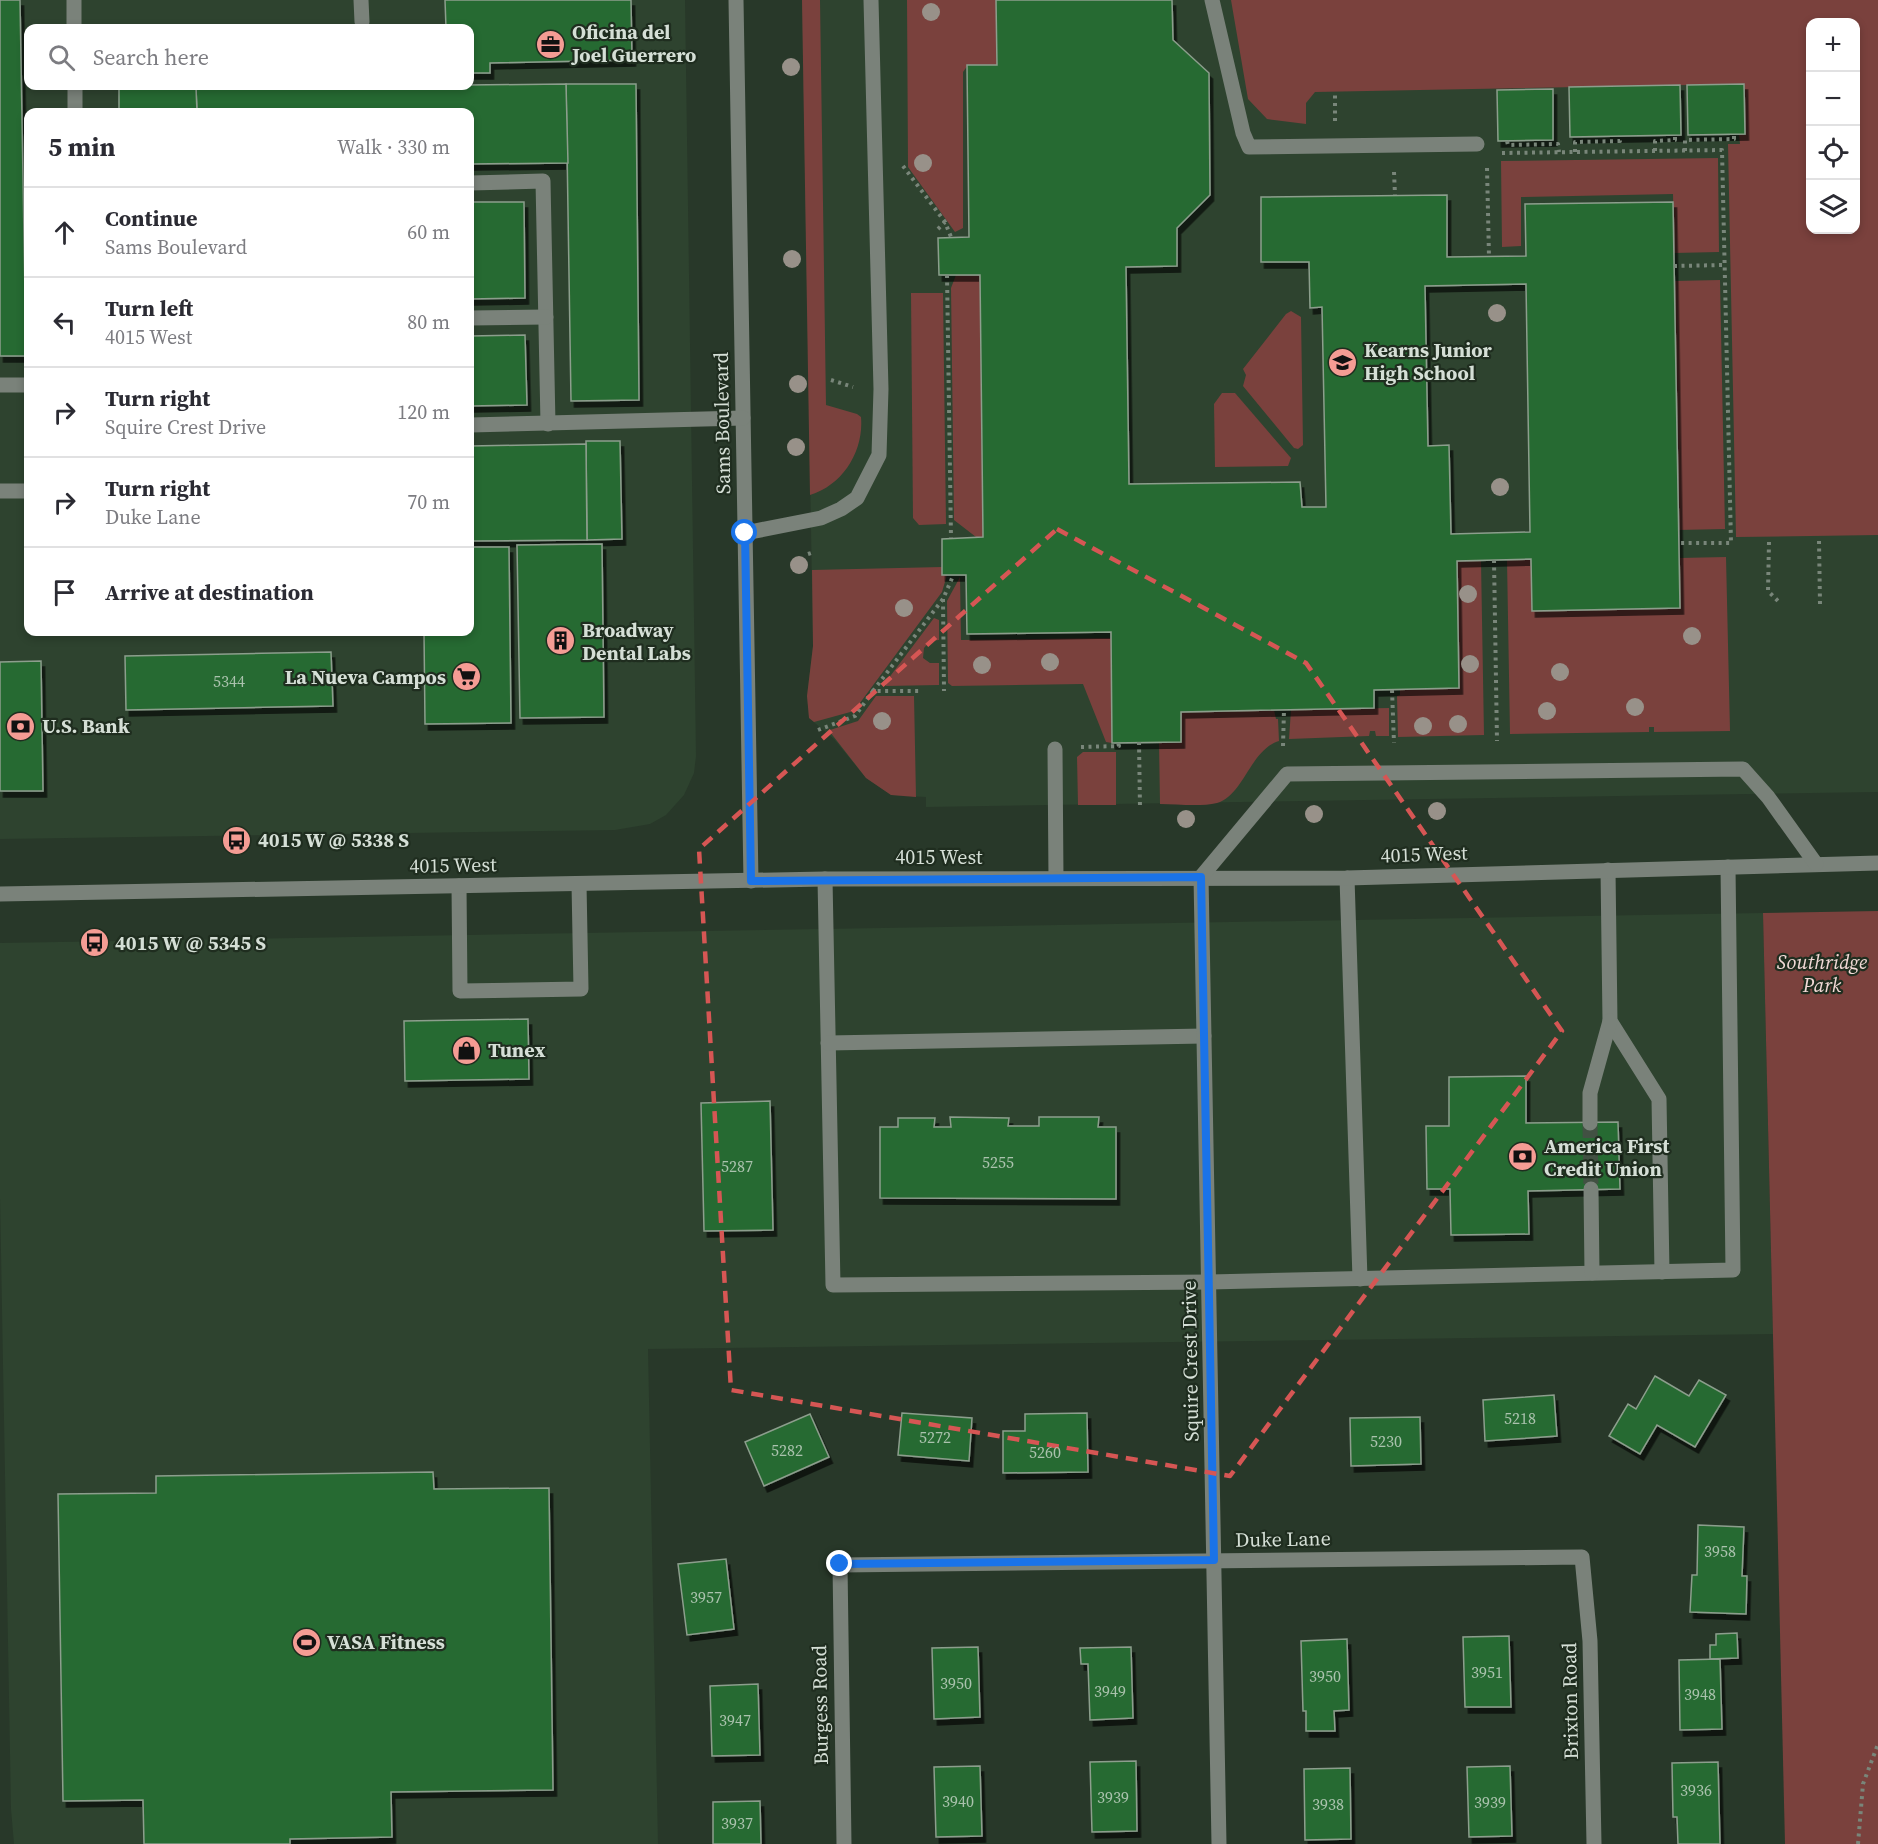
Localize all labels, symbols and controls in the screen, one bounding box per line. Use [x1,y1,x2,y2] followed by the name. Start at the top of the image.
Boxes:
[570,18,696,69] place label: Oficina del Joel Guerrero
[1806,18,1860,234] map controls
[1806,18,1860,72] button: +
[24,24,474,90] search box
[535,28,567,60] office icon: Oficina del Joel Guerrero
[45,41,78,74] icon: search
[93,42,209,72] text: Search here
[1806,72,1860,126] button: −
[1806,126,1860,180] button: locate
[48,129,115,165] text: 5 min
[337,133,450,161] text: Walk · 330 m
[1806,180,1860,234] button: layers
[105,203,198,233] text: Continue
[48,216,81,249] icon: ahead
[407,218,450,246] text: 60 m
[105,233,247,261] text: Sams Boulevard
[105,293,193,323] text: Turn left
[48,306,81,339] icon: left
[407,308,450,336] text: 80 m
[105,323,192,351] text: 4015 West
[1364,336,1493,387] place label: Kearns Junior High School
[1327,346,1359,378] school or university icon: Kearns Junior High School
[707,351,737,494] street label: Sams Boulevard
[105,383,210,413] text: Turn right
[48,396,81,429] icon: right
[397,398,450,426] text: 120 m
[105,413,266,441] text: Squire Crest Drive
[105,473,210,503] text: Turn right
[48,486,81,519] icon: right
[407,488,450,516] text: 70 m
[105,503,201,531] text: Duke Lane
[731,519,757,545] route start
[48,576,81,609] icon: arrive
[105,577,314,607] text: Arrive at destination
[582,616,691,667] place label: Broadway Dental Labs
[545,625,577,657] building icon: Broadway Dental Labs
[451,661,483,693] supermarket icon: La Nueva Campos
[285,663,446,691] place label: La Nueva Campos
[213,670,245,692] house number: 5344
[5,710,37,742] bank icon: U.S. Bank
[42,712,130,740] place label: U.S. Bank
[221,824,253,856] bus stop icon: 4015 W @ 5338 S
[258,826,409,854] place label: 4015 W @ 5338 S
[1380,838,1469,870] street label: 4015 West
[895,843,983,871] street label: 4015 West
[409,850,497,880] street label: 4015 West
[78,927,110,959] bus stop icon: 4015 W @ 5345 S
[115,929,266,957] place label: 4015 W @ 5345 S
[1777,948,1867,999] park label: Southridge Park
[451,1034,483,1066] shop icon: Tunex
[488,1036,545,1064] place label: Tunex
[1544,1132,1670,1183] place label: America First Credit Union
[1507,1141,1539,1173] bank icon: America First Credit Union
[982,1151,1014,1173] house number: 5255
[721,1155,753,1177] house number: 5287
[1175,1280,1205,1442] street label: Squire Crest Drive
[1504,1407,1536,1429] house number: 5218
[919,1426,951,1448] house number: 5272
[1370,1430,1402,1452] house number: 5230
[771,1439,803,1461] house number: 5282
[1029,1441,1061,1463] house number: 5260
[1235,1524,1331,1554] street label: Duke Lane
[1704,1540,1736,1562] house number: 3958
[826,1550,852,1576] route end
[690,1586,722,1608] house number: 3957
[290,1626,322,1658] sports icon: VASA Fitness
[327,1628,445,1656] place label: VASA Fitness
[1555,1642,1585,1760] street label: Brixton Road
[805,1644,835,1765] street label: Burgess Road
[1471,1661,1503,1683] house number: 3951
[1309,1665,1341,1687] house number: 3950
[940,1672,972,1694] house number: 3950
[1094,1680,1126,1702] house number: 3949
[1684,1683,1716,1705] house number: 3948
[719,1709,751,1731] house number: 3947
[1680,1779,1712,1801] house number: 3936
[1097,1786,1129,1808] house number: 3939
[942,1790,974,1812] house number: 3940
[1474,1791,1506,1813] house number: 3939
[1312,1793,1344,1815] house number: 3938
[721,1812,753,1834] house number: 3937

